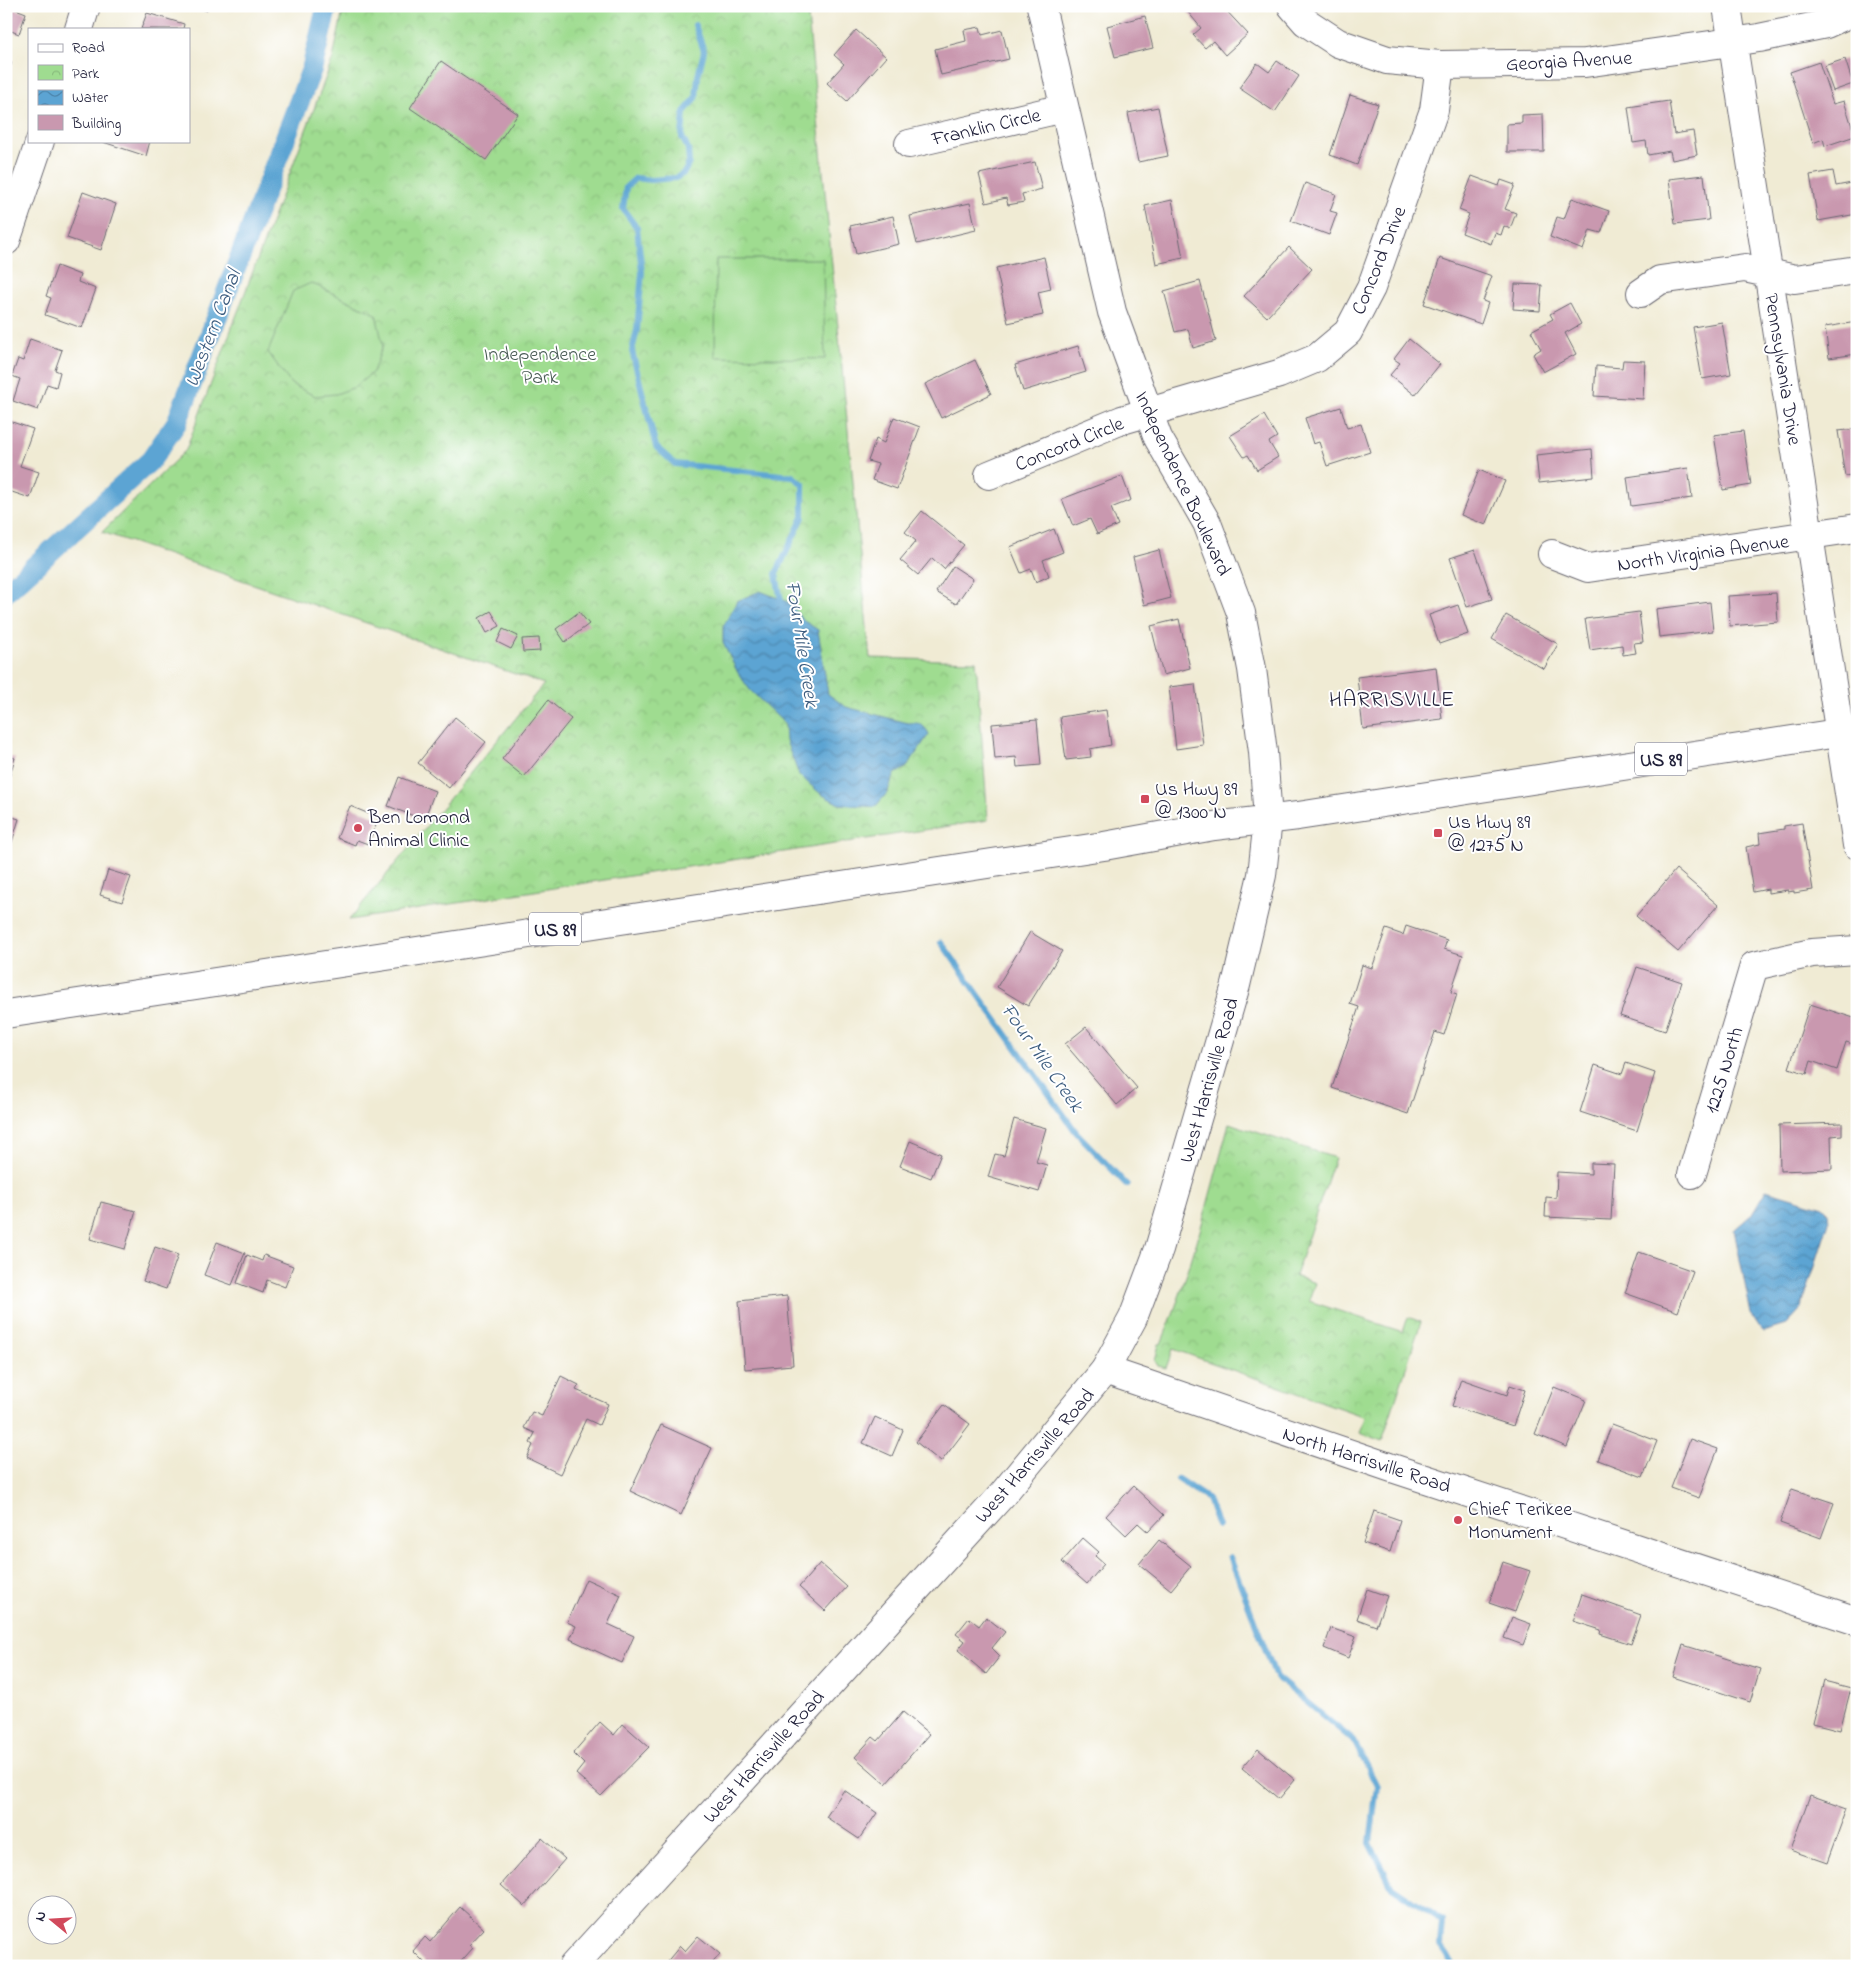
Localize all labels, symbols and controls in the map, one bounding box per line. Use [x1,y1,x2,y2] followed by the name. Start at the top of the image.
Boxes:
[28,28,190,142] legend
[72,37,105,59] text: Road
[1505,45,1633,81] street label: Georgia Avenue
[72,63,100,85] text: Park
[72,87,108,109] text: Water
[928,102,1044,155] street label: Franklin Circle
[71,113,121,136] text: Building
[1345,202,1415,320] street label: Concord Drive
[178,264,251,392] water label: Western Canal
[1755,291,1808,447] street label: Pennsylvania Drive
[484,341,596,393] park label: Independence Park
[1126,387,1237,581] street label: Independence Boulevard
[1011,410,1129,480] street label: Concord Circle
[1616,528,1791,582] street label: North Virginia Avenue
[776,579,826,710] water label: Four Mile Creek
[1329,685,1455,717] district label: HARRISVILLE
[1635,742,1687,776] road number: US 89
[1155,776,1237,828] place label: Us Hwy 89 @ 1300 N
[1139,793,1151,805] marker: Us Hwy 89 @ 1300 N
[367,804,470,856] place label: Ben Lomond Animal Clinic
[1448,809,1530,861] place label: Us Hwy 89 @ 1275 N
[352,822,364,834] marker: Ben Lomond Animal Clinic
[1432,827,1444,839] marker: Us Hwy 89 @ 1275 N
[529,912,581,946] road number: US 89
[1173,995,1248,1167] street label: West Harrisville Road
[993,997,1091,1119] water label: Four Mile Creek
[1699,1024,1752,1118] street label: 1225 North
[969,1383,1103,1530] street label: West Harrisville Road
[1278,1420,1454,1502] street label: North Harrisville Road
[1468,1496,1572,1548] place label: Chief Terikee Monument
[1452,1514,1464,1526] marker: Chief Terikee Monument
[697,1685,833,1831] street label: West Harrisville Road
[28,1894,78,1944] north arrow
[30,1909,53,1924] text: N

